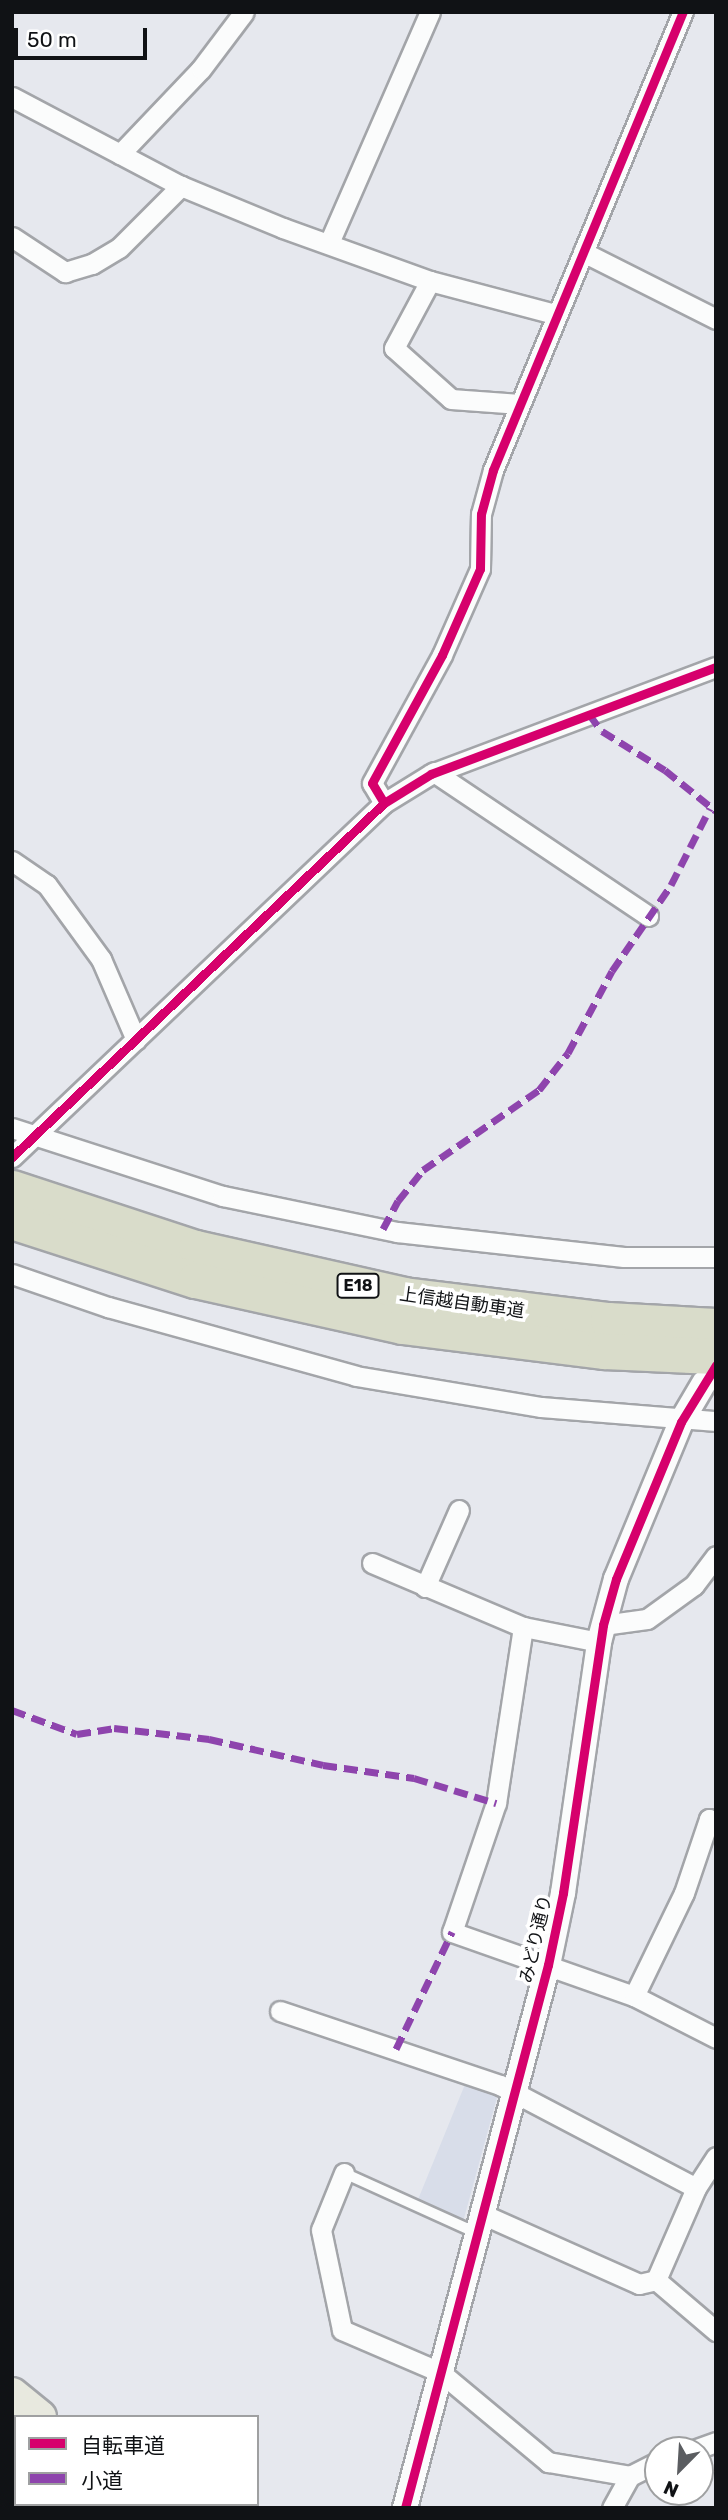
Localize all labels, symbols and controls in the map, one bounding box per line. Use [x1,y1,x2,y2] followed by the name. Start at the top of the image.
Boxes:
[18,14,150,58] scale bar
[27,27,77,52] text: 50 m
[335,1274,381,1298] road number: E18
[398,1284,526,1322] street label: 上信越自動車道
[515,1893,557,1985] street label: みどり通り
[14,2415,259,2506] legend
[81,2433,165,2458] text: 自転車道
[644,2436,714,2506] north arrow
[81,2468,123,2493] text: 小道
[660,2476,682,2502] text: N

